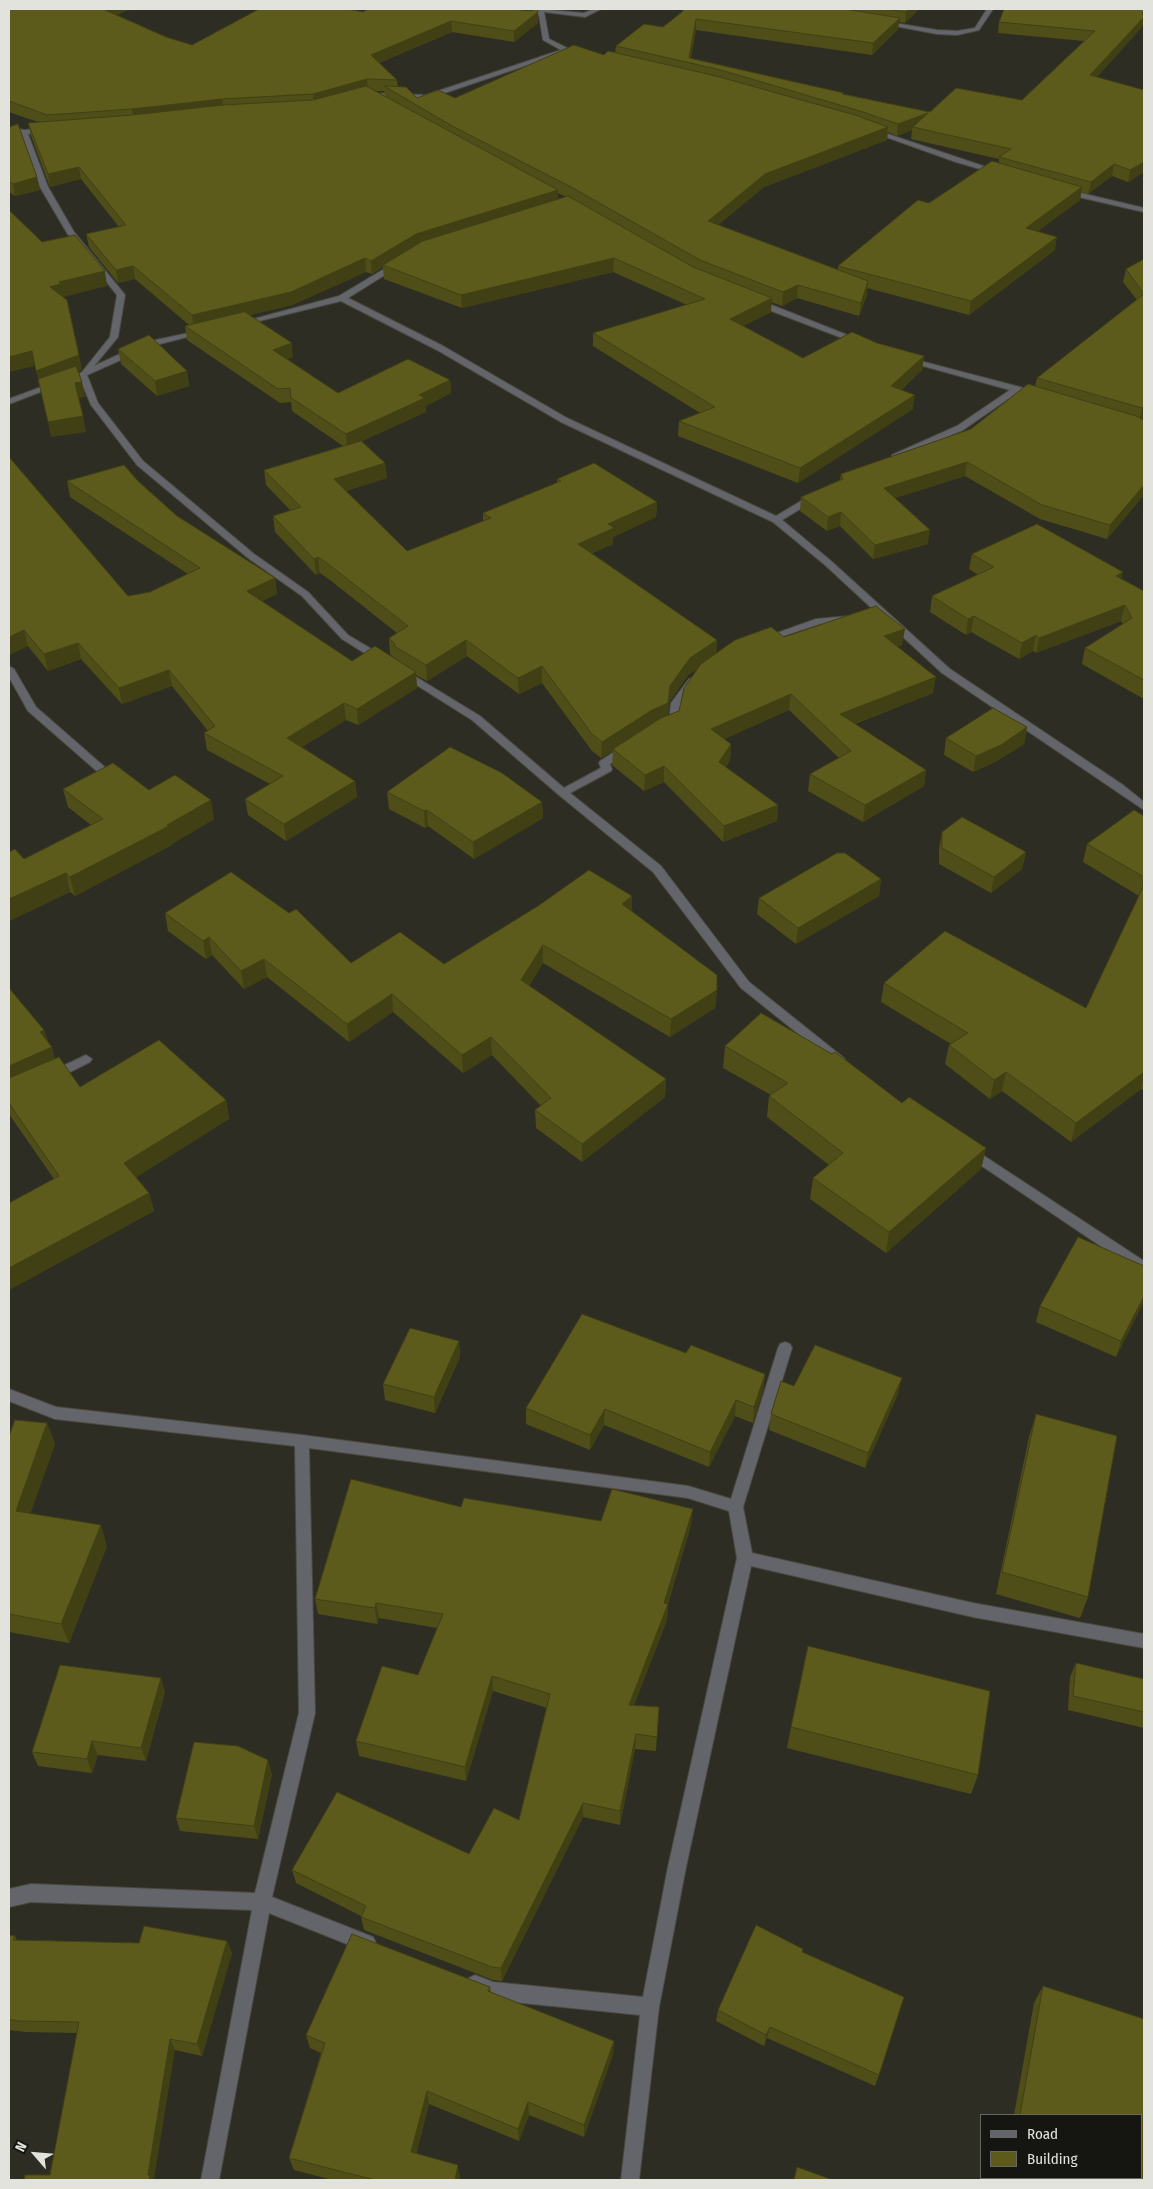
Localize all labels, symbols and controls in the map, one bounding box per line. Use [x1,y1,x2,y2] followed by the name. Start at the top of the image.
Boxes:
[980,2114,1143,2179] legend
[1027,2125,1058,2143] text: Road
[10,2129,60,2179] north arrow
[12,2139,31,2155] text: N
[1027,2150,1078,2168] text: Building

